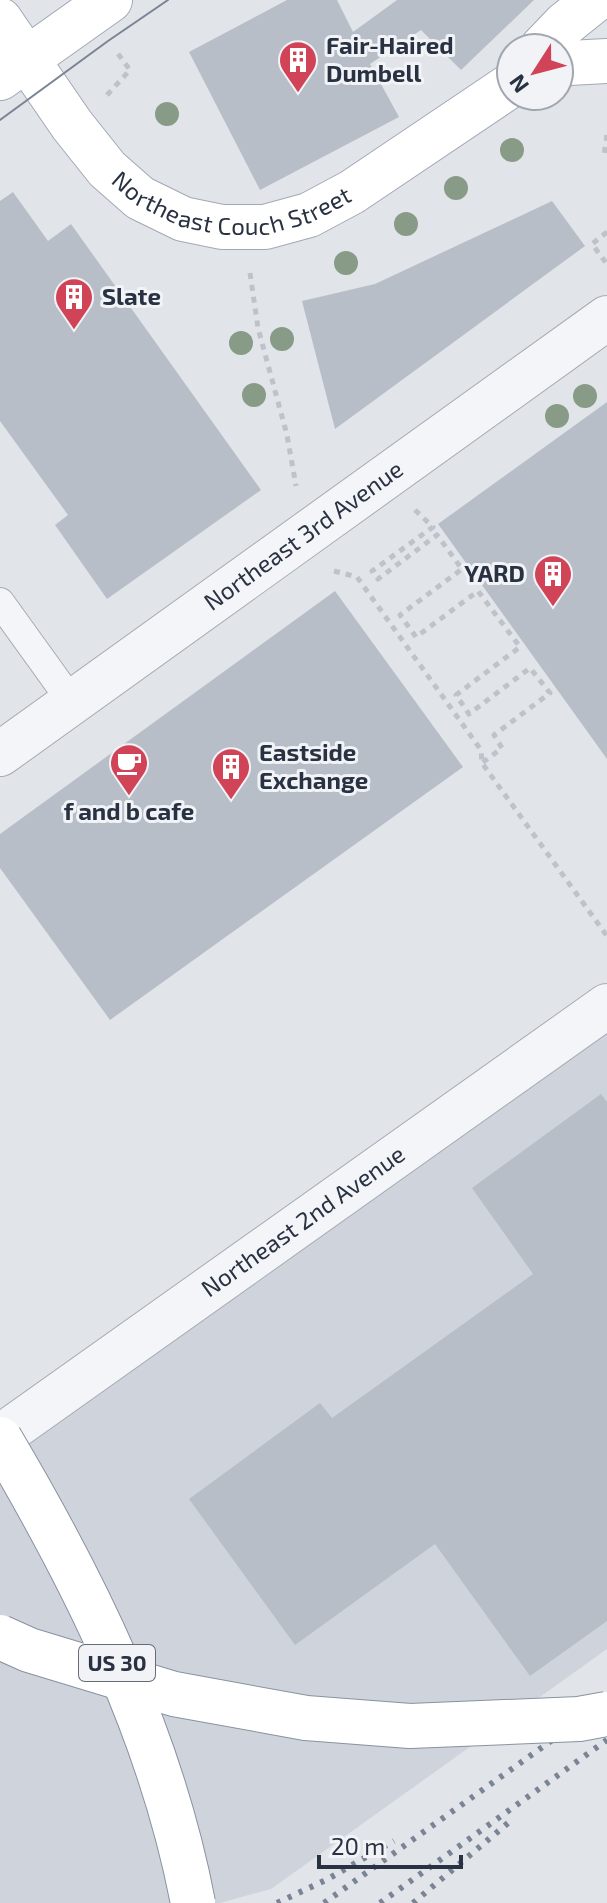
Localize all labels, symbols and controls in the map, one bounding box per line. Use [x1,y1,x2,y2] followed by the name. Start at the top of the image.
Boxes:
[326,30,454,87] place label: Fair-Haired Dumbell
[495,32,575,112] north arrow
[277,39,319,94] building icon: Fair-Haired Dumbell
[503,70,533,98] text: N
[107,164,355,240] street label: Northeast Couch Street
[53,276,95,331] building icon: Slate
[102,281,161,310] place label: Slate
[198,453,408,616] street label: Northeast 3rd Avenue
[532,553,574,608] building icon: YARD
[464,558,525,587] place label: YARD
[259,737,368,794] place label: Eastside Exchange
[108,742,150,797] cafe icon: f and b cafe
[210,746,252,801] building icon: Eastside Exchange
[64,796,194,825] place label: f and b cafe
[195,1138,410,1302] street label: Northeast 2nd Avenue
[79,1645,155,1681] road number: US 30
[319,1819,461,1869] scale bar
[331,1831,385,1860] text: 20 m

